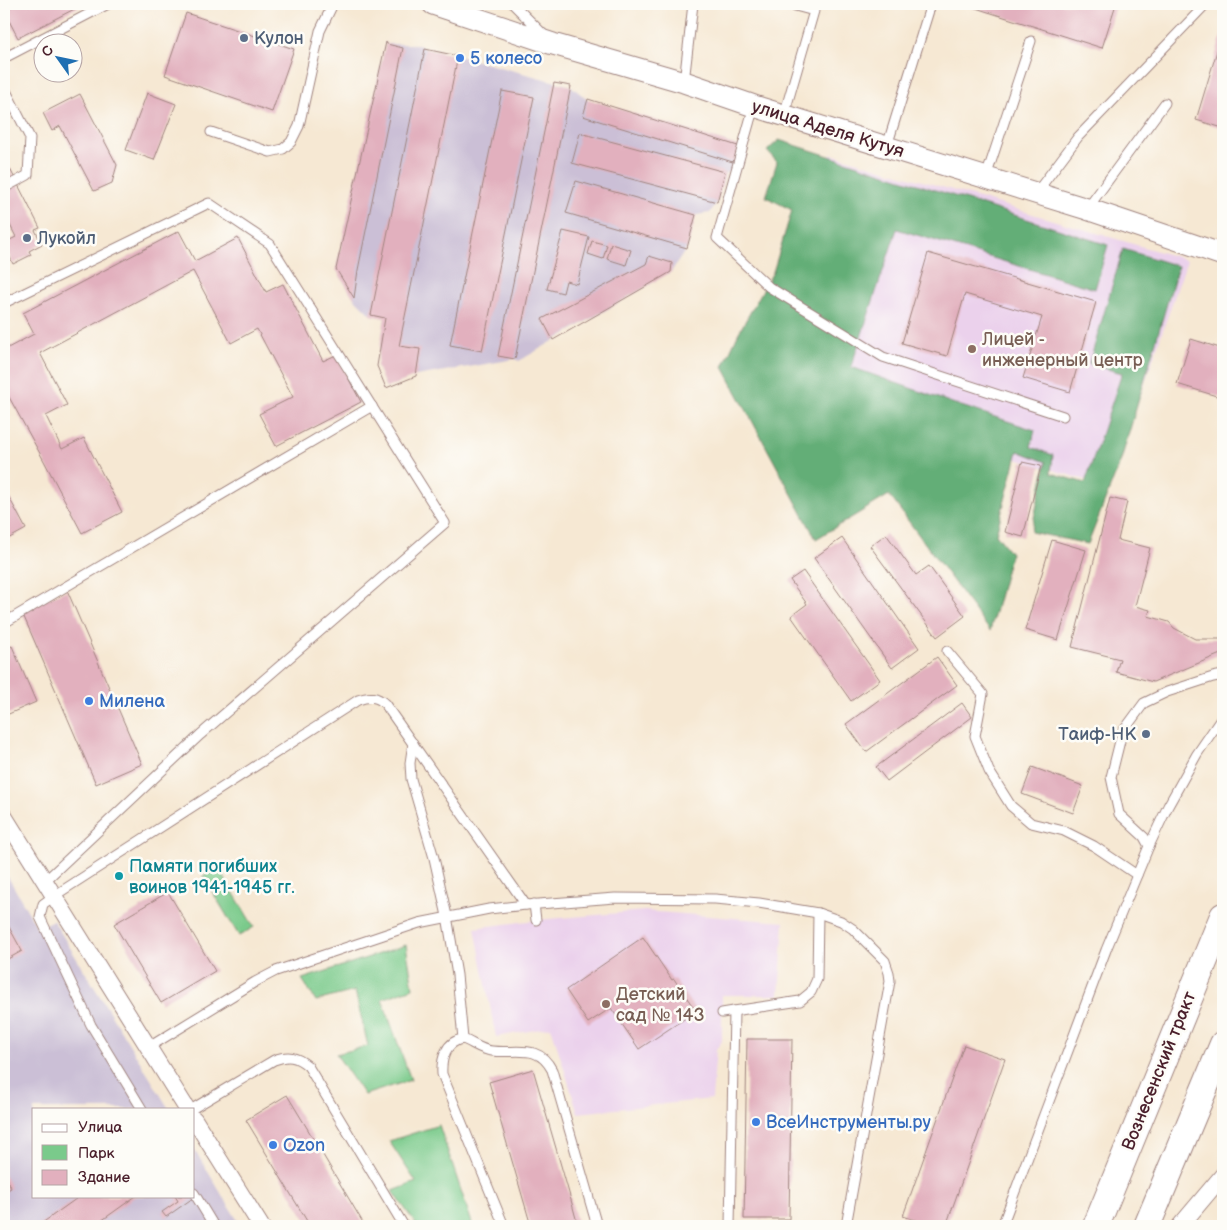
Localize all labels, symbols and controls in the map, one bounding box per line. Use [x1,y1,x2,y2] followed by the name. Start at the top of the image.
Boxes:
[254,28,304,49] place label: Кулон
[32,32,82,82] north arrow
[238,32,250,44] marker: Кулон
[38,42,57,60] text: С
[470,48,542,69] place label: 5 колесо
[454,52,466,64] marker: 5 колесо
[749,96,907,162] street label: улица Аделя Кутуя
[36,228,96,249] place label: Лукойл
[21,232,33,244] marker: Лукойл
[981,329,1143,371] place label: Лицей - инженерный центр
[966,343,978,355] marker: Лицей - инженерный центр
[99,691,166,712] place label: Милена
[83,695,95,707] marker: Милена
[1058,724,1136,745] place label: Таиф-НК
[1140,728,1152,740] marker: Таиф-НК
[129,856,295,898] place label: Памяти погибших воинов 1941-1945 гг.
[113,870,125,882] marker: Памяти погибших воинов 1941-1945 гг.
[616,984,704,1026] place label: Детский сад № 143
[1118,988,1201,1153] street label: Вознесенский тракт
[600,998,612,1010] marker: Детский сад № 143
[32,1108,195,1198] legend
[766,1112,932,1133] place label: ВсеИнструменты.ру
[750,1116,762,1128] marker: ВсеИнструменты.ру
[78,1118,123,1137] text: Улица
[283,1135,325,1156] place label: Ozon
[267,1139,279,1151] marker: Ozon
[78,1144,115,1163] text: Парк
[78,1168,130,1187] text: Здание

